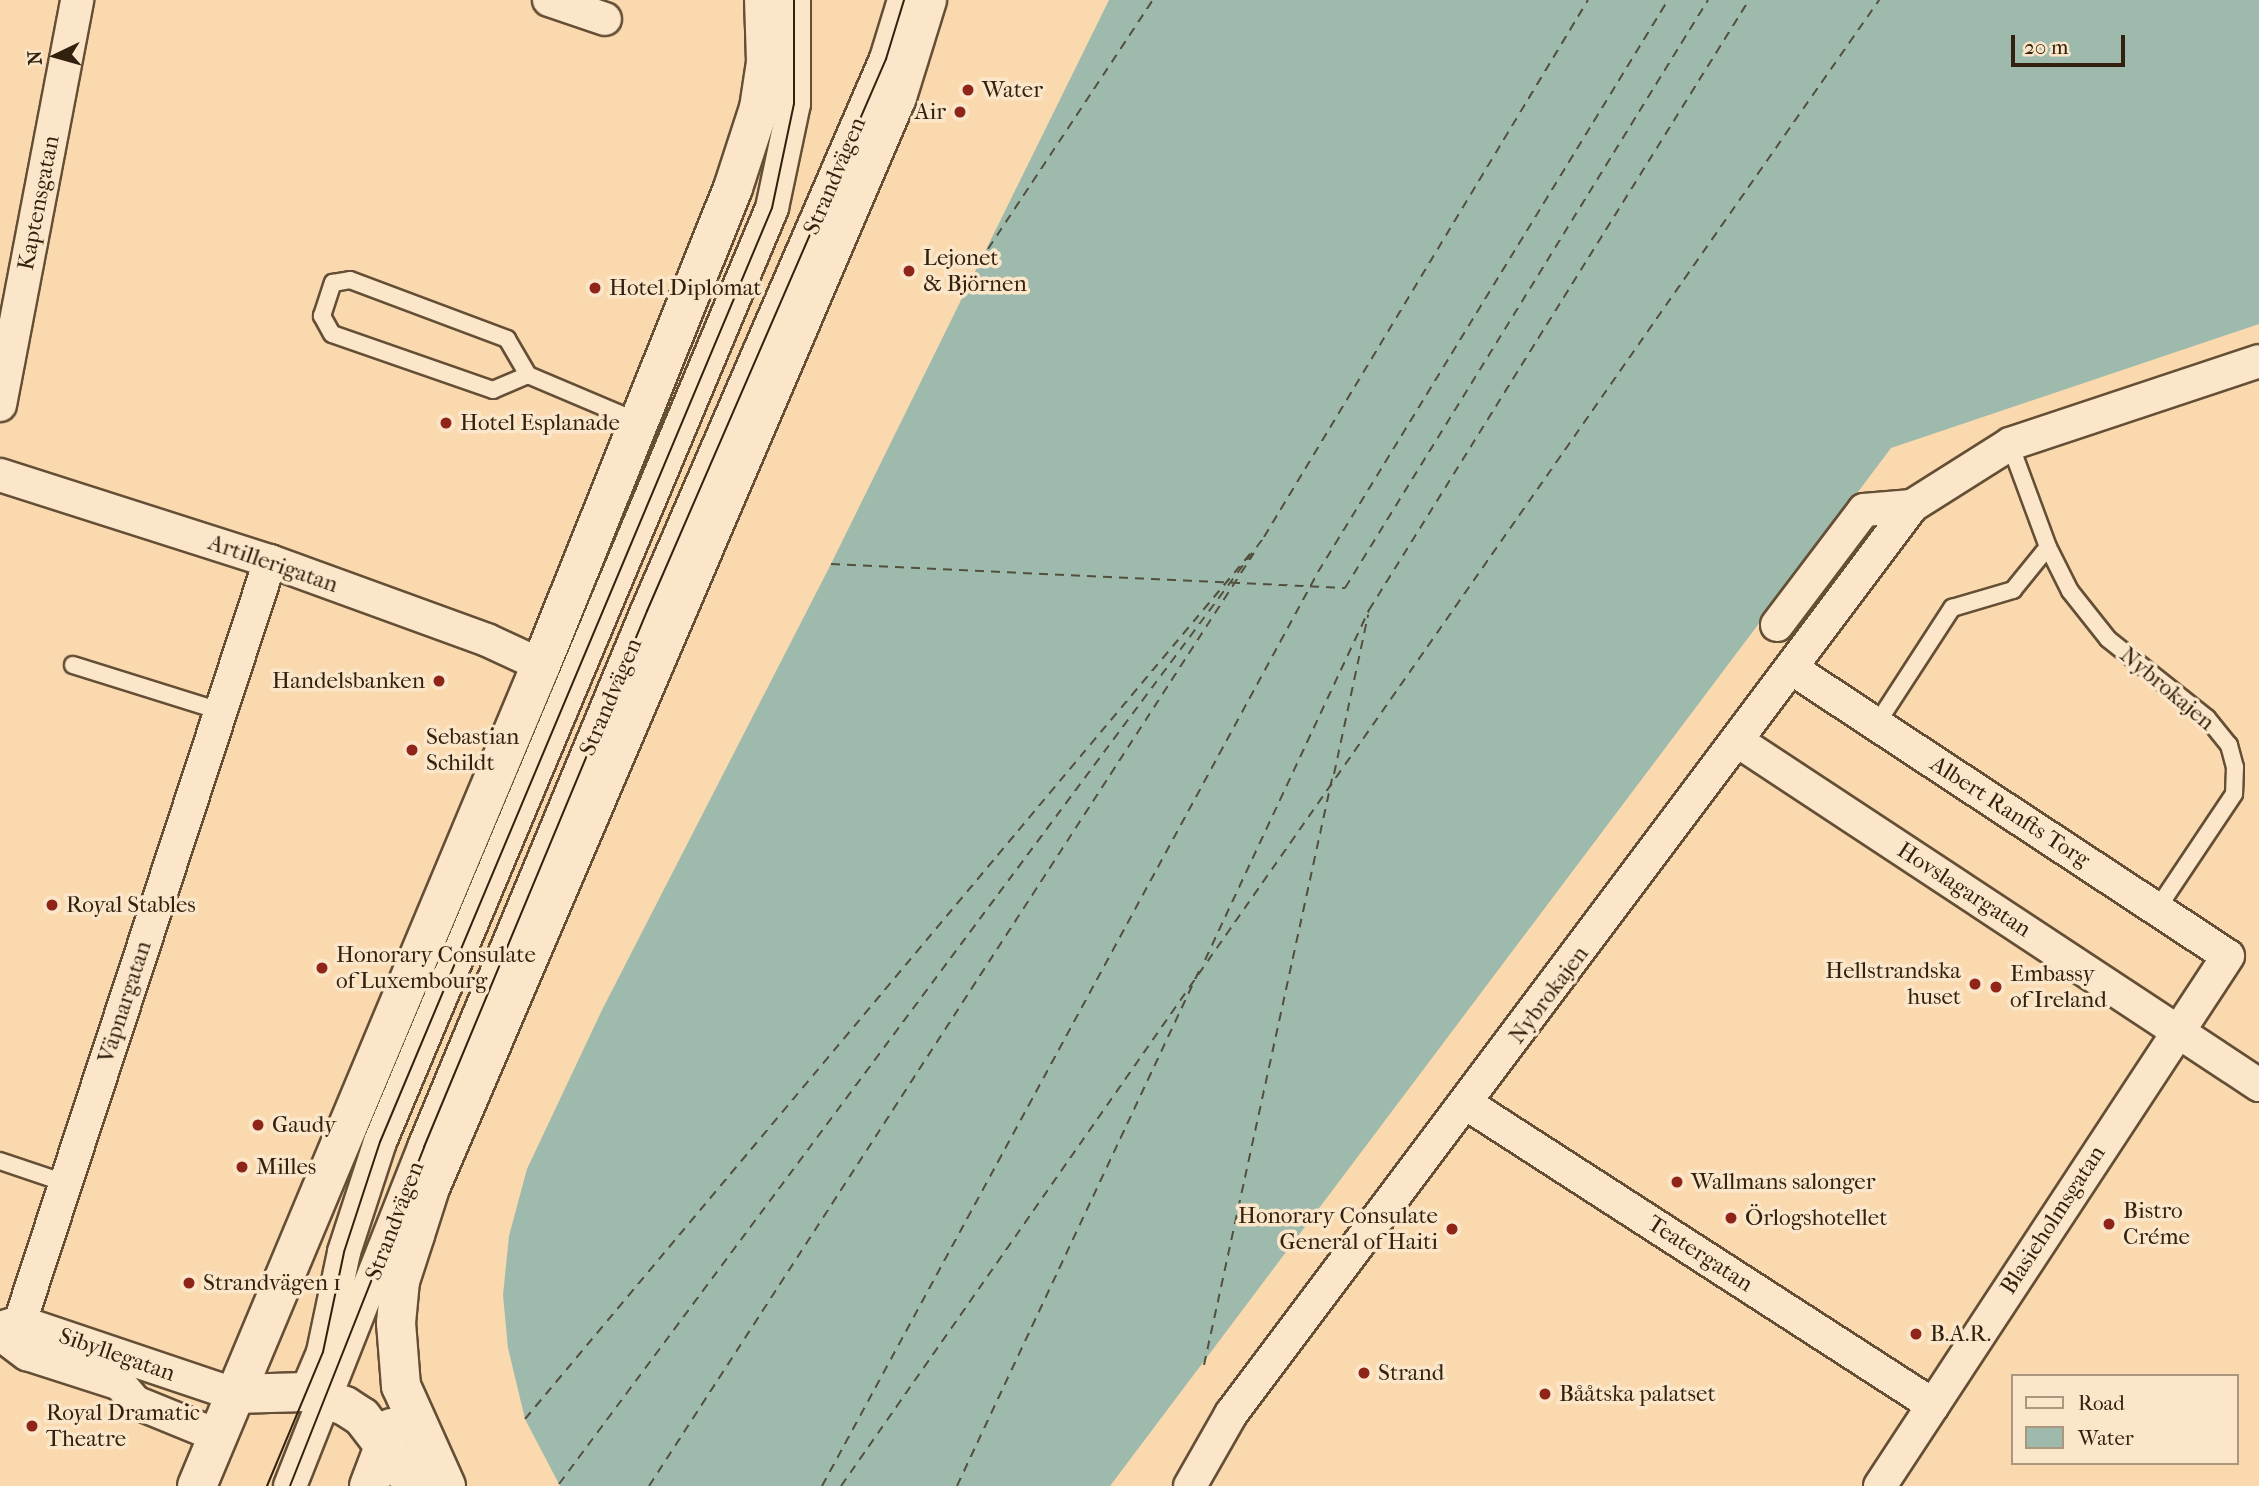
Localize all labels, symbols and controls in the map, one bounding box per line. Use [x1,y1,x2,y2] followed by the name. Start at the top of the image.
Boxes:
[21,21,91,91] north arrow
[2014,21,2128,65] scale bar
[2024,35,2068,59] text: 20 m
[23,50,47,66] text: N
[982,76,1043,104] place label: Water
[960,82,976,98] marker: Water
[915,98,946,126] place label: Air
[952,104,968,120] marker: Air
[798,113,872,239] street label: Strandvägen
[12,133,66,273] street label: Kaptensgatan
[923,244,1027,298] place label: Lejonet & Björnen
[901,263,917,279] marker: Lejonet & Björnen
[609,274,762,302] place label: Hotel Diplomat
[587,280,603,296] marker: Hotel Diplomat
[460,409,620,437] place label: Hotel Esplanade
[438,415,454,431] marker: Hotel Esplanade
[205,529,341,599] street label: Artillerigatan
[574,634,648,760] street label: Strandvägen
[2114,641,2220,737] street label: Nybrokajen
[272,667,425,695] place label: Handelsbanken
[431,673,447,689] marker: Handelsbanken
[426,723,519,777] place label: Sebastian Schildt
[404,742,420,758] marker: Sebastian Schildt
[1925,750,2095,874] street label: Albert Ranfts Torg
[1892,837,2036,943] street label: Hovslagargatan
[66,891,196,919] place label: Royal Stables
[44,897,60,913] marker: Royal Stables
[92,938,158,1066] street label: Väpnargatan
[336,941,536,995] place label: Honorary Consulate of Luxembourg
[1503,941,1595,1049] street label: Nybrokajen
[1825,957,1961,1011] place label: Hellstrandska huset
[314,960,330,976] marker: Honorary Consulate of Luxembourg
[2010,960,2107,1014] place label: Embassy of Ireland
[1967,976,1983,992] marker: Hellstrandska huset
[1988,979,2004,995] marker: Embassy of Ireland
[272,1111,336,1139] place label: Gaudy
[250,1117,266,1133] marker: Gaudy
[1995,1140,2111,1300] street label: Blasieholmsgatan
[256,1153,316,1181] place label: Milles
[360,1158,430,1284] street label: Strandvägen
[234,1159,250,1175] marker: Milles
[1691,1168,1876,1196] place label: Wallmans salonger
[1669,1174,1685,1190] marker: Wallmans salonger
[2123,1197,2190,1251] place label: Bistro Créme
[1238,1202,1438,1256] place label: Honorary Consulate General of Haiti
[1745,1204,1887,1232] place label: Örlogshotellet
[1642,1210,1758,1298] street label: Teatergatan
[1723,1210,1739,1226] marker: Örlogshotellet
[2101,1216,2117,1232] marker: Bistro Créme
[1444,1221,1460,1237] marker: Honorary Consulate General of Haiti
[203,1269,341,1297] place label: Strandvägen 1
[181,1275,197,1291] marker: Strandvägen 1
[1930,1320,1991,1348] place label: B.A.R.
[55,1322,179,1388] street label: Sibyllegatan
[1908,1326,1924,1342] marker: B.A.R.
[1378,1359,1444,1387] place label: Strand
[1356,1365,1372,1381] marker: Strand
[2010,1374,2238,1465] legend
[1559,1380,1716,1408] place label: Bååtska palatset
[1537,1386,1553,1402] marker: Bååtska palatset
[2078,1391,2125,1415] text: Road
[46,1399,200,1453] place label: Royal Dramatic Theatre
[24,1418,40,1434] marker: Royal Dramatic Theatre
[2078,1426,2134,1450] text: Water

